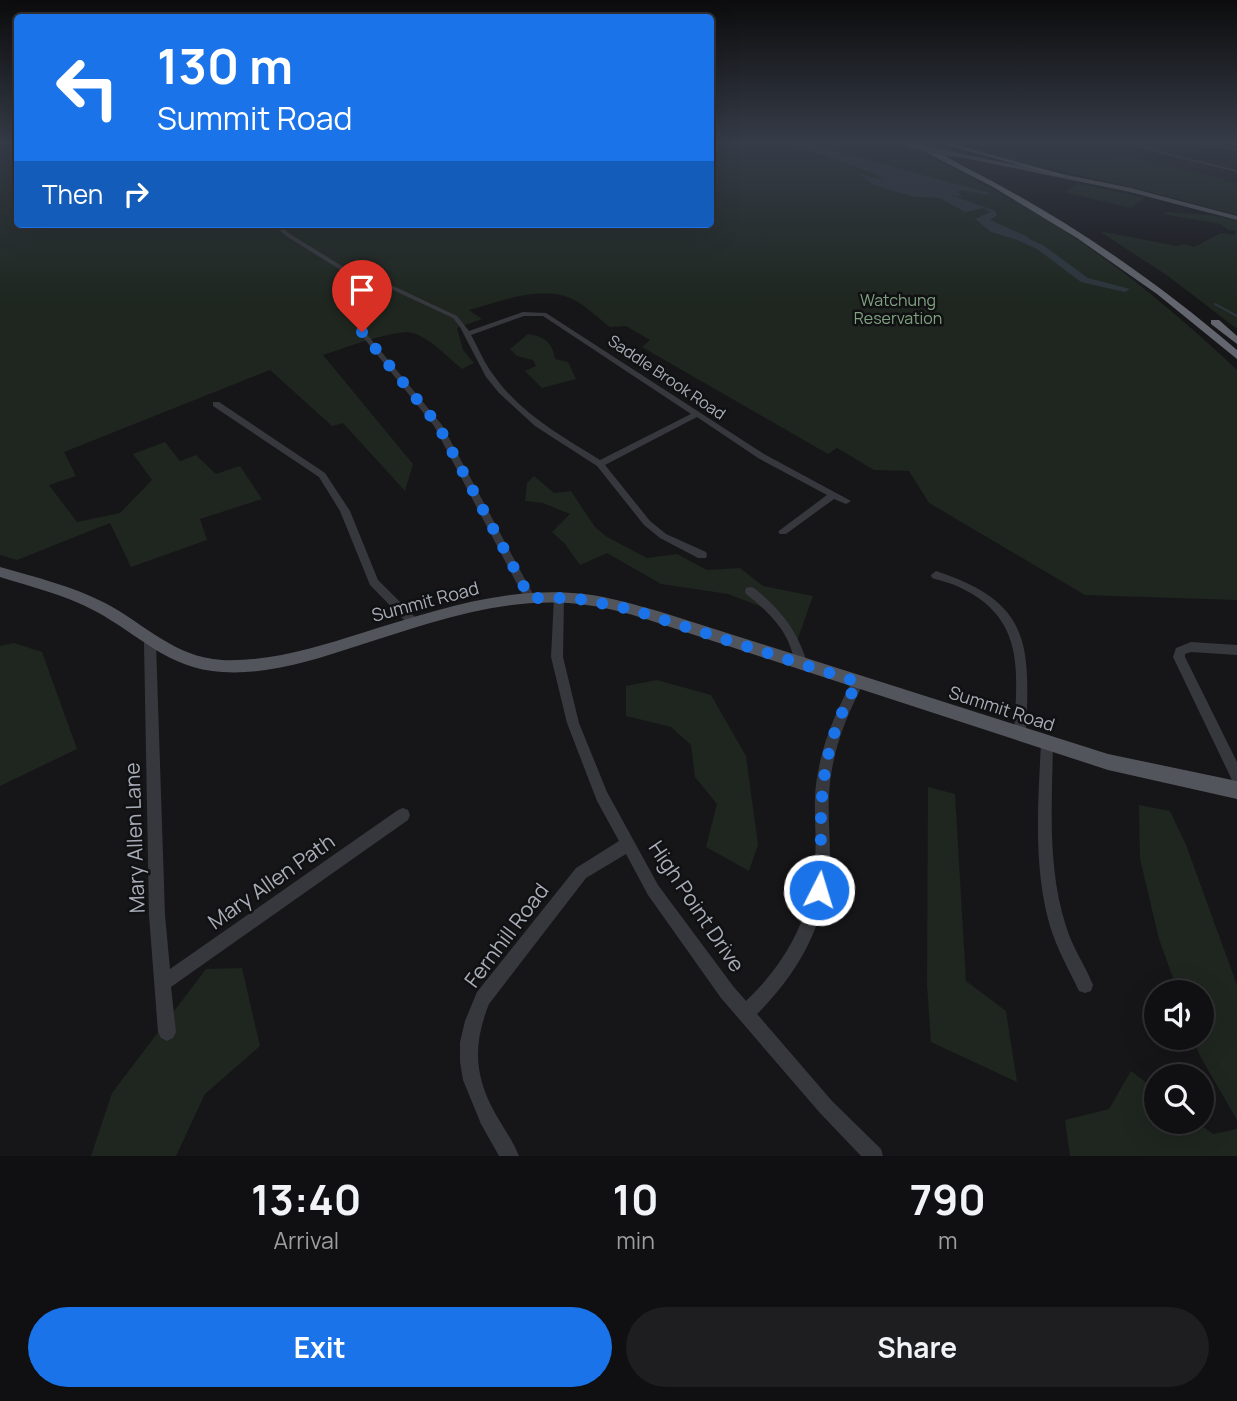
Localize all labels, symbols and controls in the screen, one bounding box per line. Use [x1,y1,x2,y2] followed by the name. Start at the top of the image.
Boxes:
[157,32,293,99] text: 130 m
[42,42,133,133] icon: left
[157,96,353,140] text: Summit Road
[117,175,155,213] icon: right
[42,176,103,212] text: Then
[332,260,392,332] pin
[343,271,381,309] icon: arrive
[854,289,942,329] park label: Watchung Reservation
[604,329,730,425] street label: Saddle Brook Road
[369,575,481,627] street label: Summit Road
[946,680,1058,736] street label: Summit Road
[117,762,151,914] street label: Mary Allen Lane
[202,827,340,935] street label: Mary Allen Path
[643,835,751,977] street label: High Point Drive
[782,853,856,927] position arrow
[458,877,554,993] street label: Fernhill Road
[1144,980,1214,1134] map controls
[1144,980,1214,1050] button: sound
[1144,1064,1214,1134] button: search
[251,1170,362,1228] text: 13:40
[613,1170,659,1228] text: 10
[910,1170,986,1228] text: 790
[273,1224,339,1256] text: Arrival
[616,1224,655,1256] text: min
[938,1224,958,1256] text: m
[28,1307,612,1387] button: Exit
[626,1307,1209,1387] button: Share

